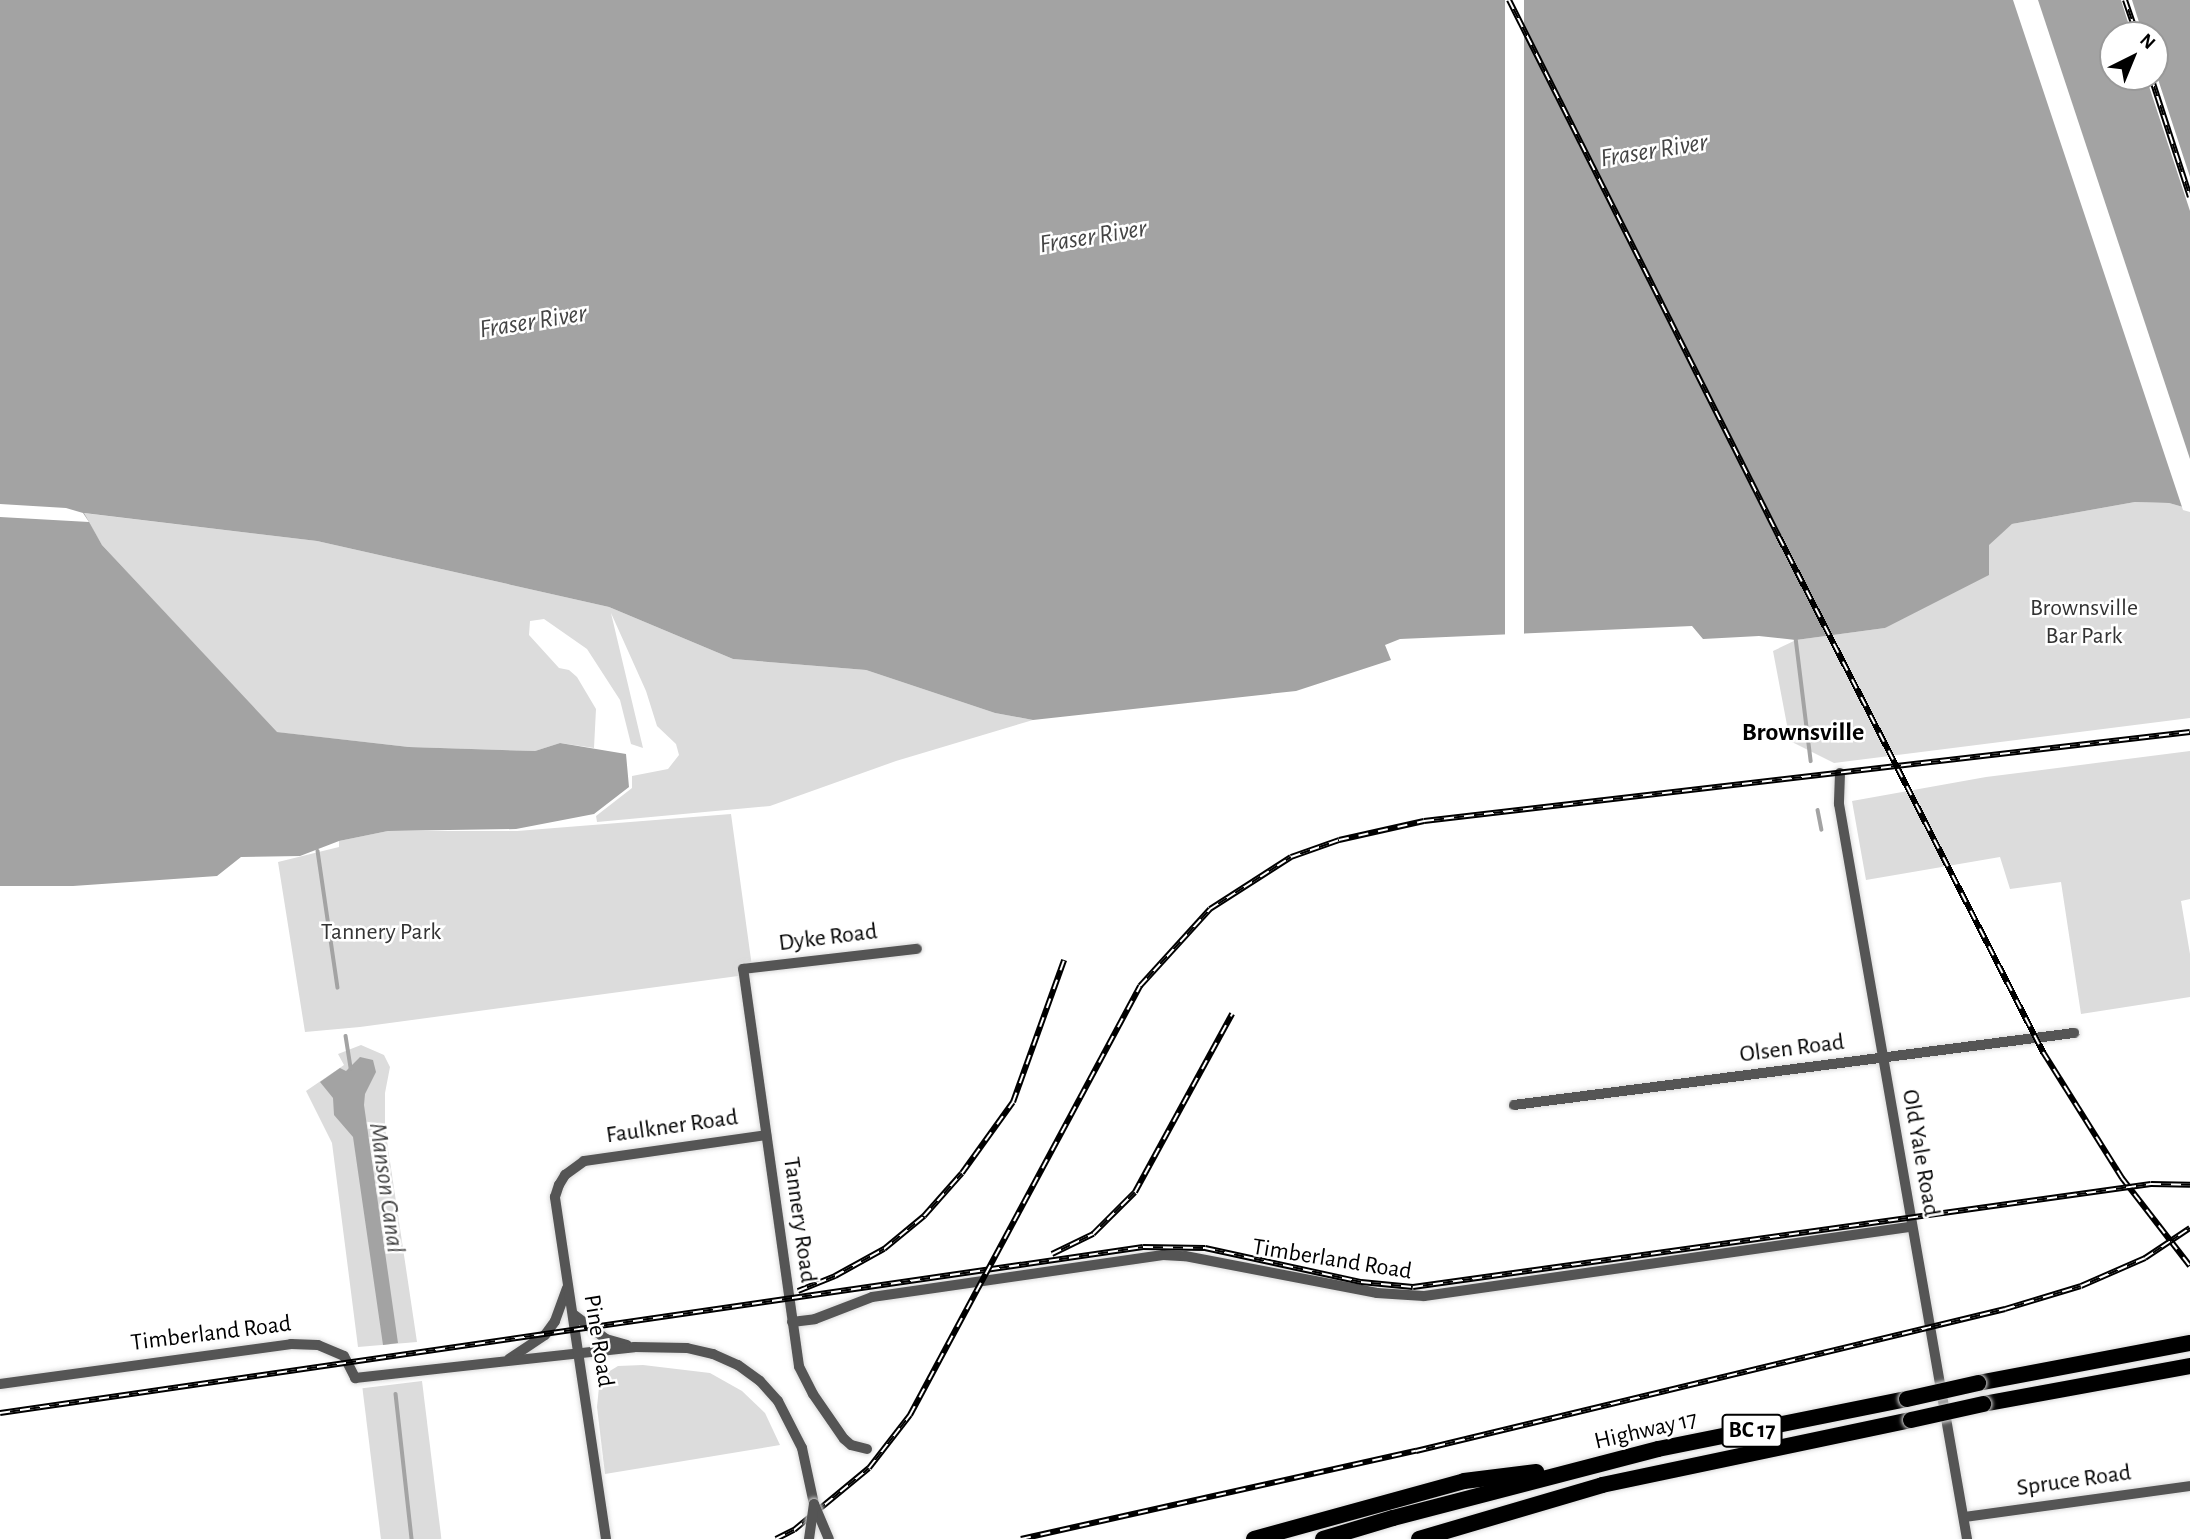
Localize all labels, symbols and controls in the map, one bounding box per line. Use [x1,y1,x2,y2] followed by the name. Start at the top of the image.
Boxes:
[2099,21,2169,91] north arrow
[2136,30,2159,53] text: N
[1598,127,1710,175] water label: Fraser River
[1037,213,1149,261] water label: Fraser River
[477,298,589,346] water label: Fraser River
[2030,595,2138,651] park label: Brownsville Bar Park
[1742,717,1864,749] district label: Brownsville
[777,918,879,958] street label: Dyke Road
[321,919,441,947] park label: Tannery Park
[1738,1028,1846,1070] street label: Olsen Road
[1895,1087,1945,1219] street label: Old Yale Road
[604,1103,740,1151] street label: Faulkner Road
[361,1121,411,1255] water label: Manson Canal
[776,1155,822,1285] street label: Tannery Road
[1250,1233,1414,1287] street label: Timberland Road
[576,1293,620,1389] street label: Pine Road
[129,1310,293,1358] street label: Timberland Road
[1592,1405,1700,1457] street label: Highway 17
[1720,1412,1784,1450] road number: BC 17
[2015,1459,2133,1503] street label: Spruce Road

